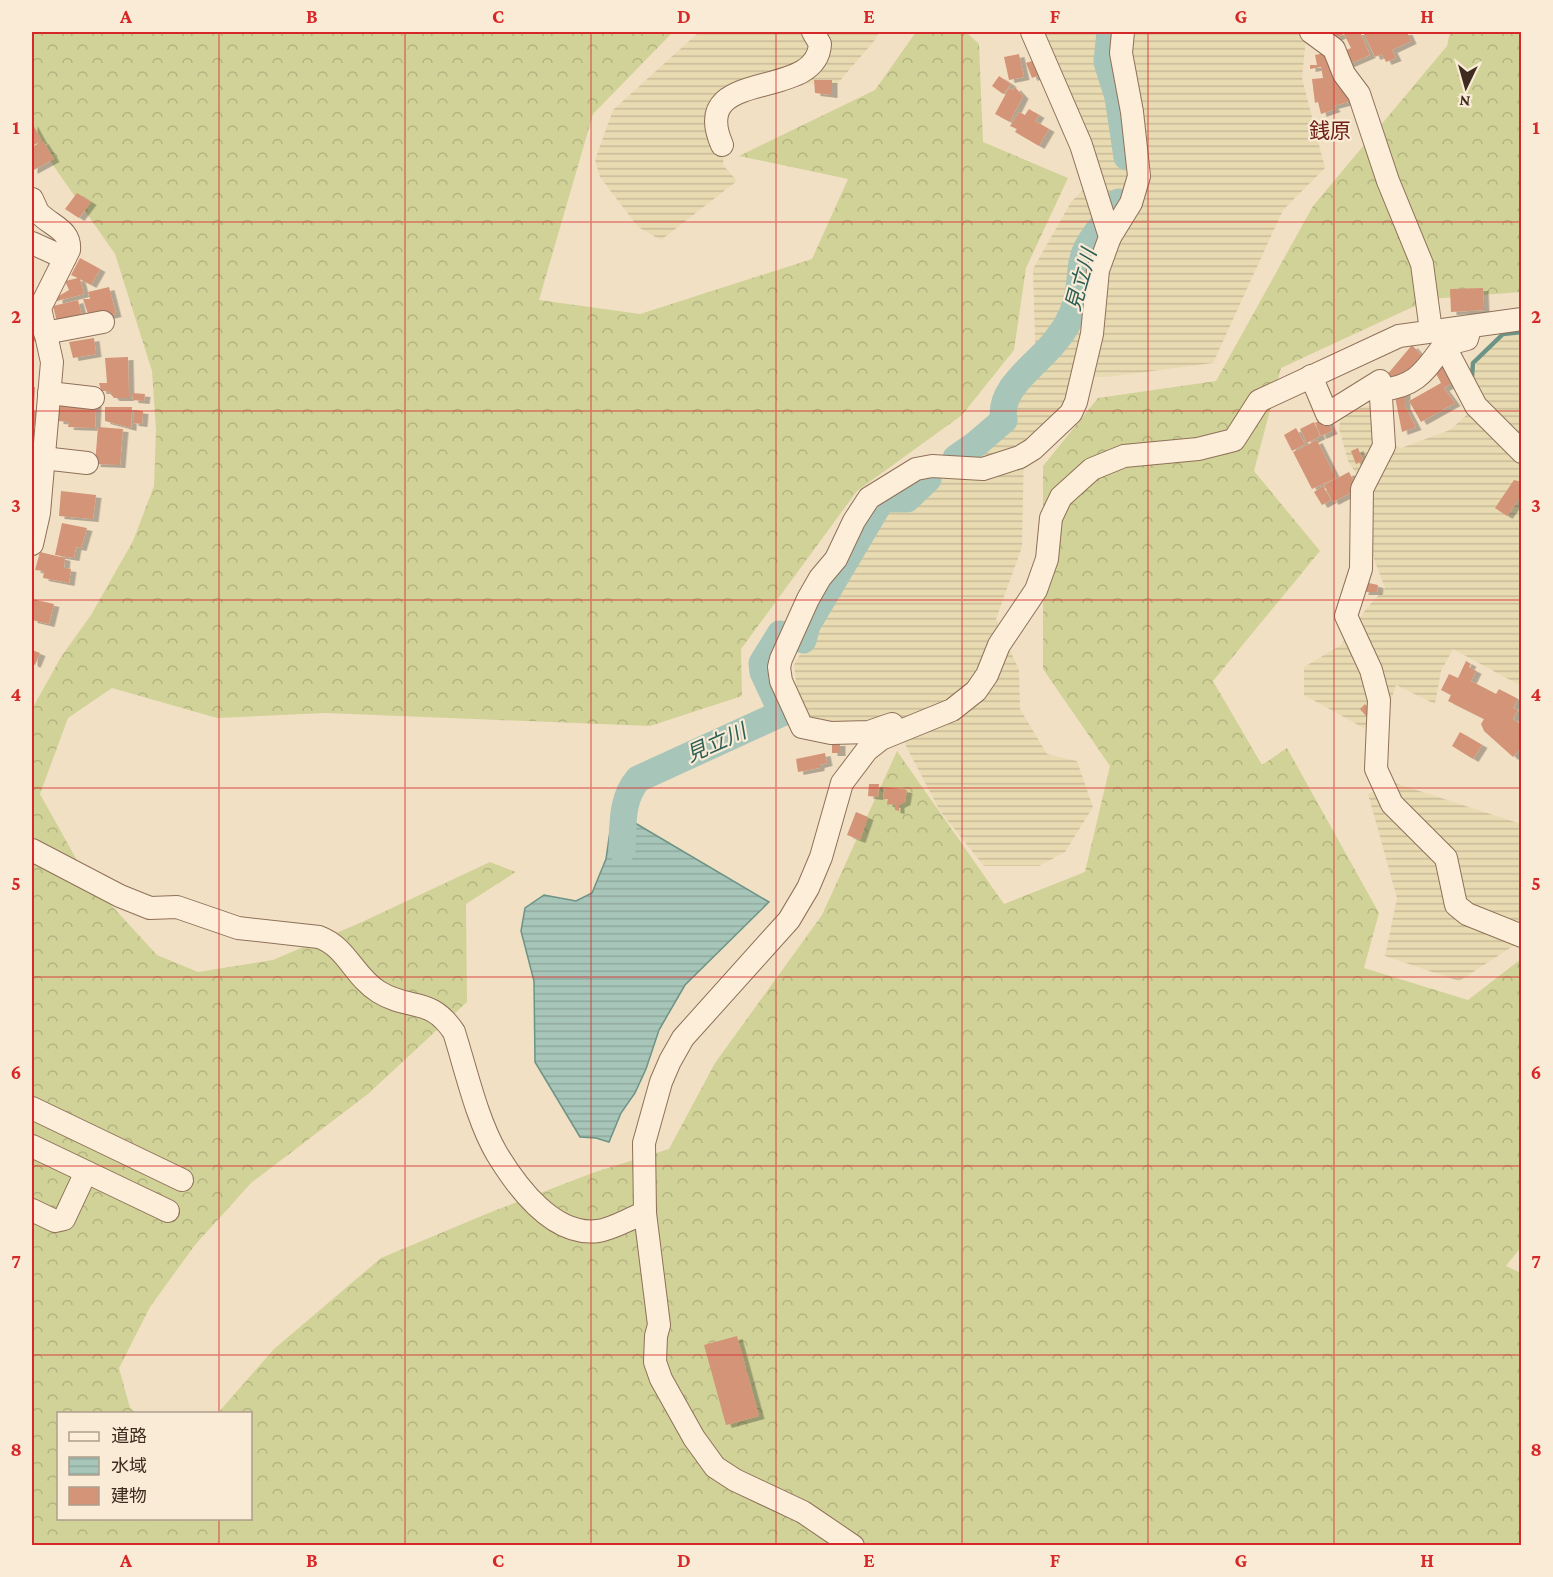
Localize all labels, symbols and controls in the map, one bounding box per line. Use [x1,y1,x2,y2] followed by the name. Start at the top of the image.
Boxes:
[119,5,133,27] text: A
[306,5,318,27] text: B
[492,5,504,27] text: C
[677,5,691,27] text: D
[863,5,875,27] text: E
[1050,5,1061,27] text: F
[1235,5,1248,27] text: G
[1420,5,1434,27] text: H
[1436,57,1496,117] north arrow
[1458,92,1471,110] text: N
[12,116,20,138] text: 1
[1532,116,1540,138] text: 1
[1309,119,1351,143] district label: 銭原
[1061,244,1102,314] water label: 見立川
[11,305,21,327] text: 2
[1531,305,1541,327] text: 2
[11,494,21,516] text: 3
[1531,494,1541,516] text: 3
[11,683,22,705] text: 4
[1531,683,1542,705] text: 4
[682,718,751,767] water label: 見立川
[11,872,21,894] text: 5
[1531,872,1541,894] text: 5
[11,1061,21,1083] text: 6
[1531,1061,1541,1083] text: 6
[11,1250,21,1272] text: 7
[1531,1250,1541,1272] text: 7
[57,1412,252,1520] legend
[111,1426,147,1446] text: 道路
[10,1438,22,1460] text: 8
[1530,1438,1542,1460] text: 8
[111,1456,147,1476] text: 水域
[111,1486,147,1506] text: 建物
[119,1549,133,1571] text: A
[306,1549,318,1571] text: B
[492,1549,504,1571] text: C
[677,1549,691,1571] text: D
[863,1549,875,1571] text: E
[1050,1549,1061,1571] text: F
[1235,1549,1248,1571] text: G
[1420,1549,1434,1571] text: H

